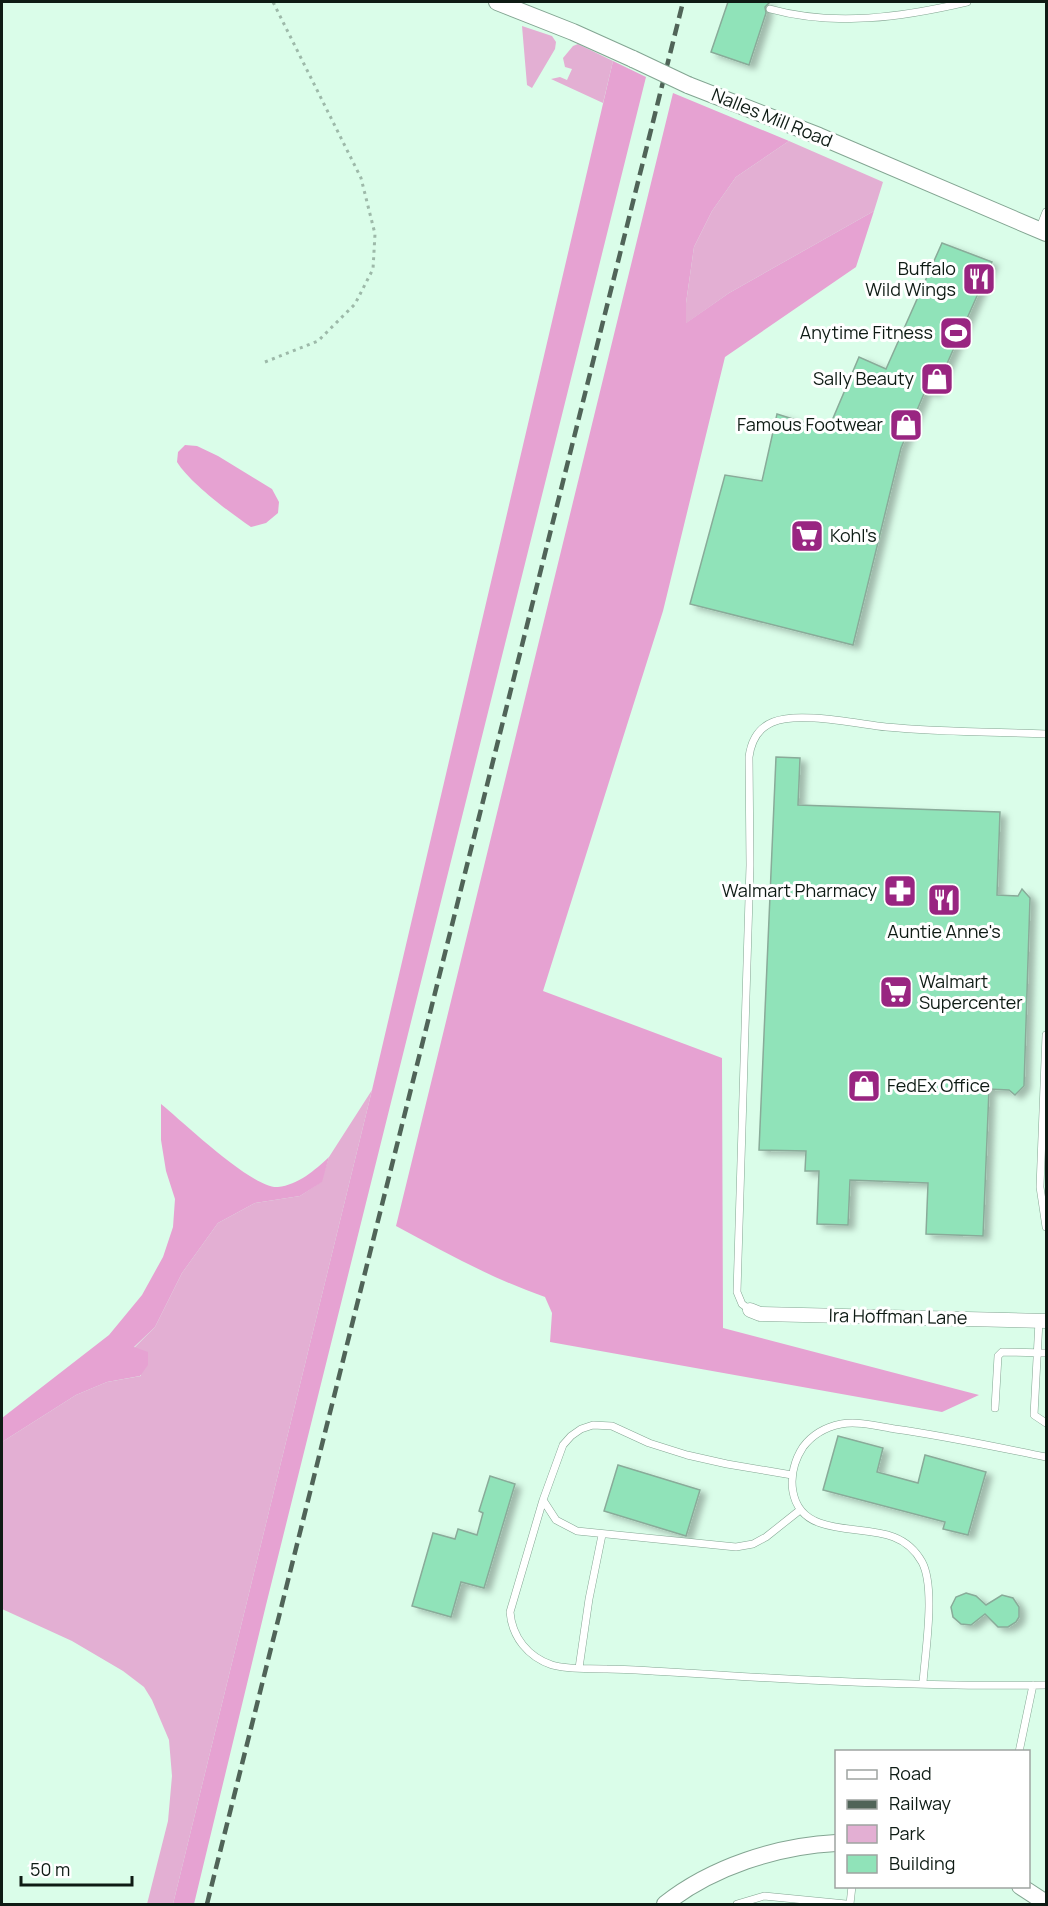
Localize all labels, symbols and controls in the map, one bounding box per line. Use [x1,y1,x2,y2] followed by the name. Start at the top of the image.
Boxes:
[708,82,836,152] street label: Nalles Mill Road
[865,256,956,301] place label: Buffalo Wild Wings
[961,261,997,297] restaurant icon: Buffalo Wild Wings
[938,315,974,351] sports icon: Anytime Fitness
[800,320,933,344] place label: Anytime Fitness
[919,361,955,397] shop icon: Sally Beauty
[813,366,914,390] place label: Sally Beauty
[888,407,924,443] shop icon: Famous Footwear
[737,412,883,436] place label: Famous Footwear
[789,518,825,554] supermarket icon: Kohl's
[830,523,877,547] place label: Kohl's
[882,873,918,909] pharmacy icon: Walmart Pharmacy
[722,878,877,902] place label: Walmart Pharmacy
[926,882,962,918] restaurant icon: Auntie Anne's
[887,919,1001,943] place label: Auntie Anne's
[919,969,1023,1014] place label: Walmart Supercenter
[878,974,914,1010] supermarket icon: Walmart Supercenter
[846,1068,882,1104] shop icon: FedEx Office
[887,1073,990,1097] place label: FedEx Office
[828,1303,968,1329] street label: Ira Hoffman Lane
[835,1750,1030,1888] legend
[889,1761,932,1785] text: Road
[889,1791,951,1815] text: Railway
[889,1821,926,1845] text: Park
[21,1849,132,1887] scale bar
[889,1851,955,1875] text: Building
[30,1857,70,1881] text: 50 m

